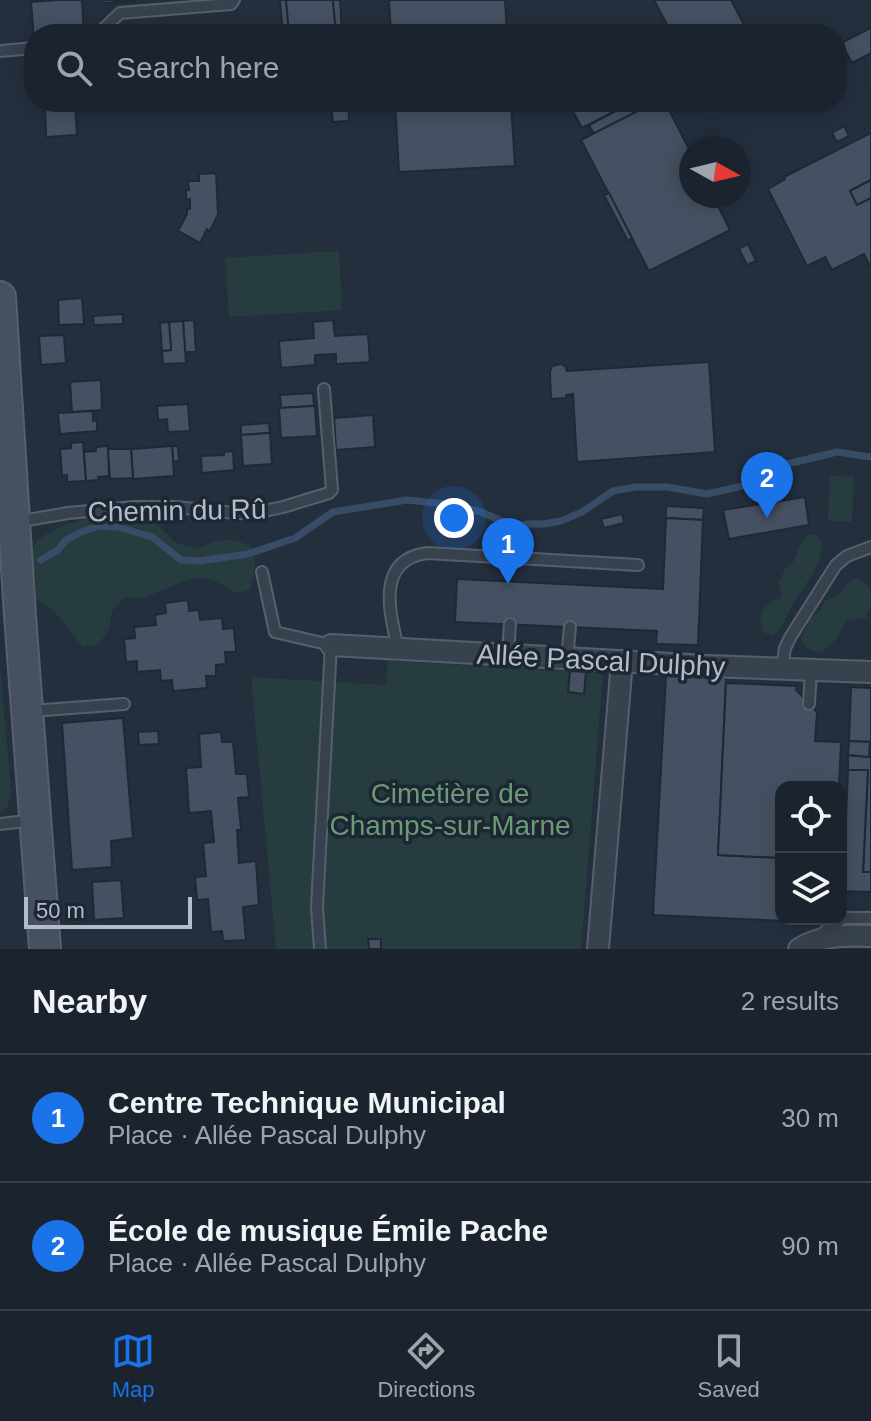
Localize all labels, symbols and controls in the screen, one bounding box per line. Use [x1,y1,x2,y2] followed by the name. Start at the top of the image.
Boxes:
[24,24,847,112] search box
[52,46,96,90] icon: search
[116,51,279,84] text: Search here
[679,136,751,208] north arrow
[741,452,793,518] pin: 2
[87,493,267,528] street label: Chemin du Rû
[434,498,474,538] your location
[482,518,534,584] pin: 1
[476,639,726,682] street label: Allée Pascal Dulphy
[329,778,571,841] park label: Cimetière de Champs-sur-Marne
[775,781,847,925] map controls
[775,781,847,853] button: locate
[775,853,847,925] button: layers
[24,893,192,929] scale bar
[36,898,85,923] text: 50 m
[32,982,147,1020] text: Nearby
[741,986,839,1016] text: 2 results
[108,1086,506,1119] text: Centre Technique Municipal
[51,1103,65,1133] text: 1
[781,1103,839,1133] text: 30 m
[108,1120,426,1150] text: Place · Allée Pascal Dulphy
[108,1214,548,1247] text: École de musique Émile Pache
[51,1231,65,1261] text: 2
[781,1231,839,1261] text: 90 m
[108,1248,426,1278] text: Place · Allée Pascal Dulphy
[111,1329,155,1403] tab: Map
[377,1329,475,1403] tab: Directions
[697,1329,760,1403] tab: Saved

